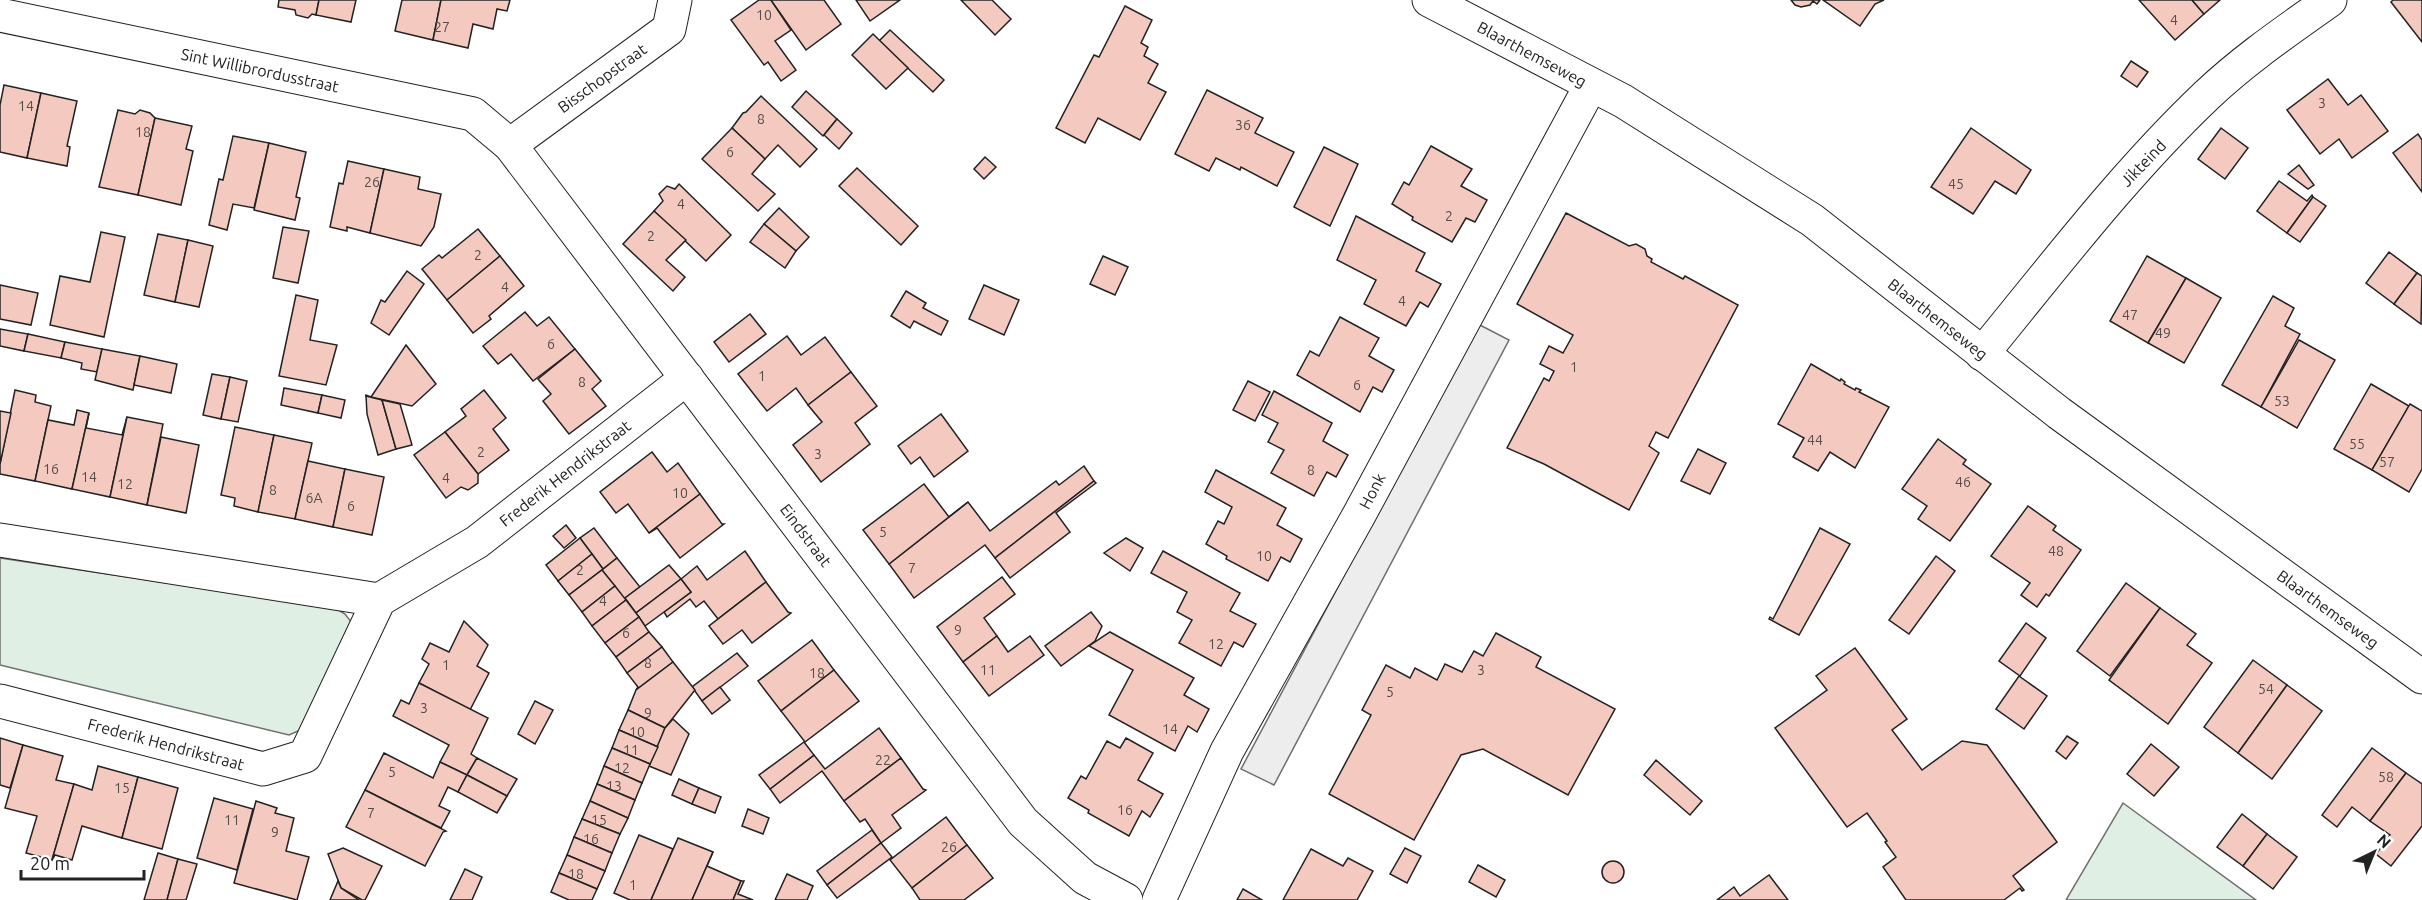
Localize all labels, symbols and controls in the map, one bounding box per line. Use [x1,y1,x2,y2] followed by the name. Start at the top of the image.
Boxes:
[756,7,772,23] house number: 10
[2170,12,2178,28] house number: 4
[1474,18,1590,90] street label: Blaarthemseweg
[434,19,450,35] house number: 27
[554,39,650,116] street label: Bisschopstraat
[179,44,341,96] street label: Sint Willibrordusstraat
[2318,95,2326,111] house number: 3
[18,98,34,114] house number: 14
[757,111,765,127] house number: 8
[1235,117,1251,133] house number: 36
[135,124,151,140] house number: 18
[2117,136,2169,190] street label: Jikteind
[726,144,734,160] house number: 6
[364,174,380,190] house number: 26
[1948,176,1964,192] house number: 45
[677,196,685,212] house number: 4
[1445,208,1453,224] house number: 2
[647,228,655,244] house number: 2
[474,247,482,263] house number: 2
[1885,275,1991,363] street label: Blaarthemseweg
[501,279,509,295] house number: 4
[1398,293,1406,309] house number: 4
[2122,307,2138,323] house number: 47
[2155,325,2171,341] house number: 49
[547,336,555,352] house number: 6
[1570,359,1578,375] house number: 1
[758,368,766,384] house number: 1
[578,374,586,390] house number: 8
[1353,377,1361,393] house number: 6
[2274,393,2290,409] house number: 53
[496,416,635,530] street label: Frederik Hendrikstraat
[1807,432,1823,448] house number: 44
[2349,436,2365,452] house number: 55
[477,444,485,460] house number: 2
[814,446,822,462] house number: 3
[2379,454,2395,470] house number: 57
[43,461,59,477] house number: 16
[1307,462,1315,478] house number: 8
[81,469,97,485] house number: 14
[442,470,450,486] house number: 4
[1355,470,1389,512] street label: Honk
[1955,474,1971,490] house number: 46
[117,476,133,492] house number: 12
[269,482,277,498] house number: 8
[672,485,688,501] house number: 10
[306,490,323,506] house number: 6A
[347,498,355,514] house number: 6
[777,500,836,570] street label: Eindstraat
[879,524,887,540] house number: 5
[2048,543,2064,559] house number: 48
[1256,548,1272,564] house number: 10
[908,560,916,576] house number: 7
[576,562,584,578] house number: 2
[2274,566,2382,652] street label: Blaarthemseweg
[599,593,607,609] house number: 4
[954,622,962,638] house number: 9
[622,625,630,641] house number: 6
[1208,636,1224,652] house number: 12
[644,655,652,671] house number: 8
[442,657,450,673] house number: 1
[980,662,996,678] house number: 11
[1477,662,1485,678] house number: 3
[809,665,825,681] house number: 18
[2258,681,2274,697] house number: 54
[1386,684,1394,700] house number: 5
[420,700,428,716] house number: 3
[644,705,652,721] house number: 9
[86,714,247,774] street label: Frederik Hendrikstraat
[1162,721,1178,737] house number: 14
[629,724,645,740] house number: 10
[623,742,639,758] house number: 11
[875,752,891,768] house number: 22
[614,760,630,776] house number: 12
[388,764,396,780] house number: 5
[2378,769,2394,785] house number: 58
[606,778,622,794] house number: 13
[114,780,130,796] house number: 15
[1117,802,1133,818] house number: 16
[367,805,375,821] house number: 7
[224,812,240,828] house number: 11
[591,812,607,828] house number: 15
[2344,822,2404,882] north arrow
[271,824,279,840] house number: 9
[2374,830,2395,852] text: N
[583,831,599,847] house number: 16
[941,839,957,855] house number: 26
[21,843,144,881] scale bar
[30,853,70,873] text: 20 m
[568,866,584,882] house number: 18
[629,877,637,893] house number: 1

